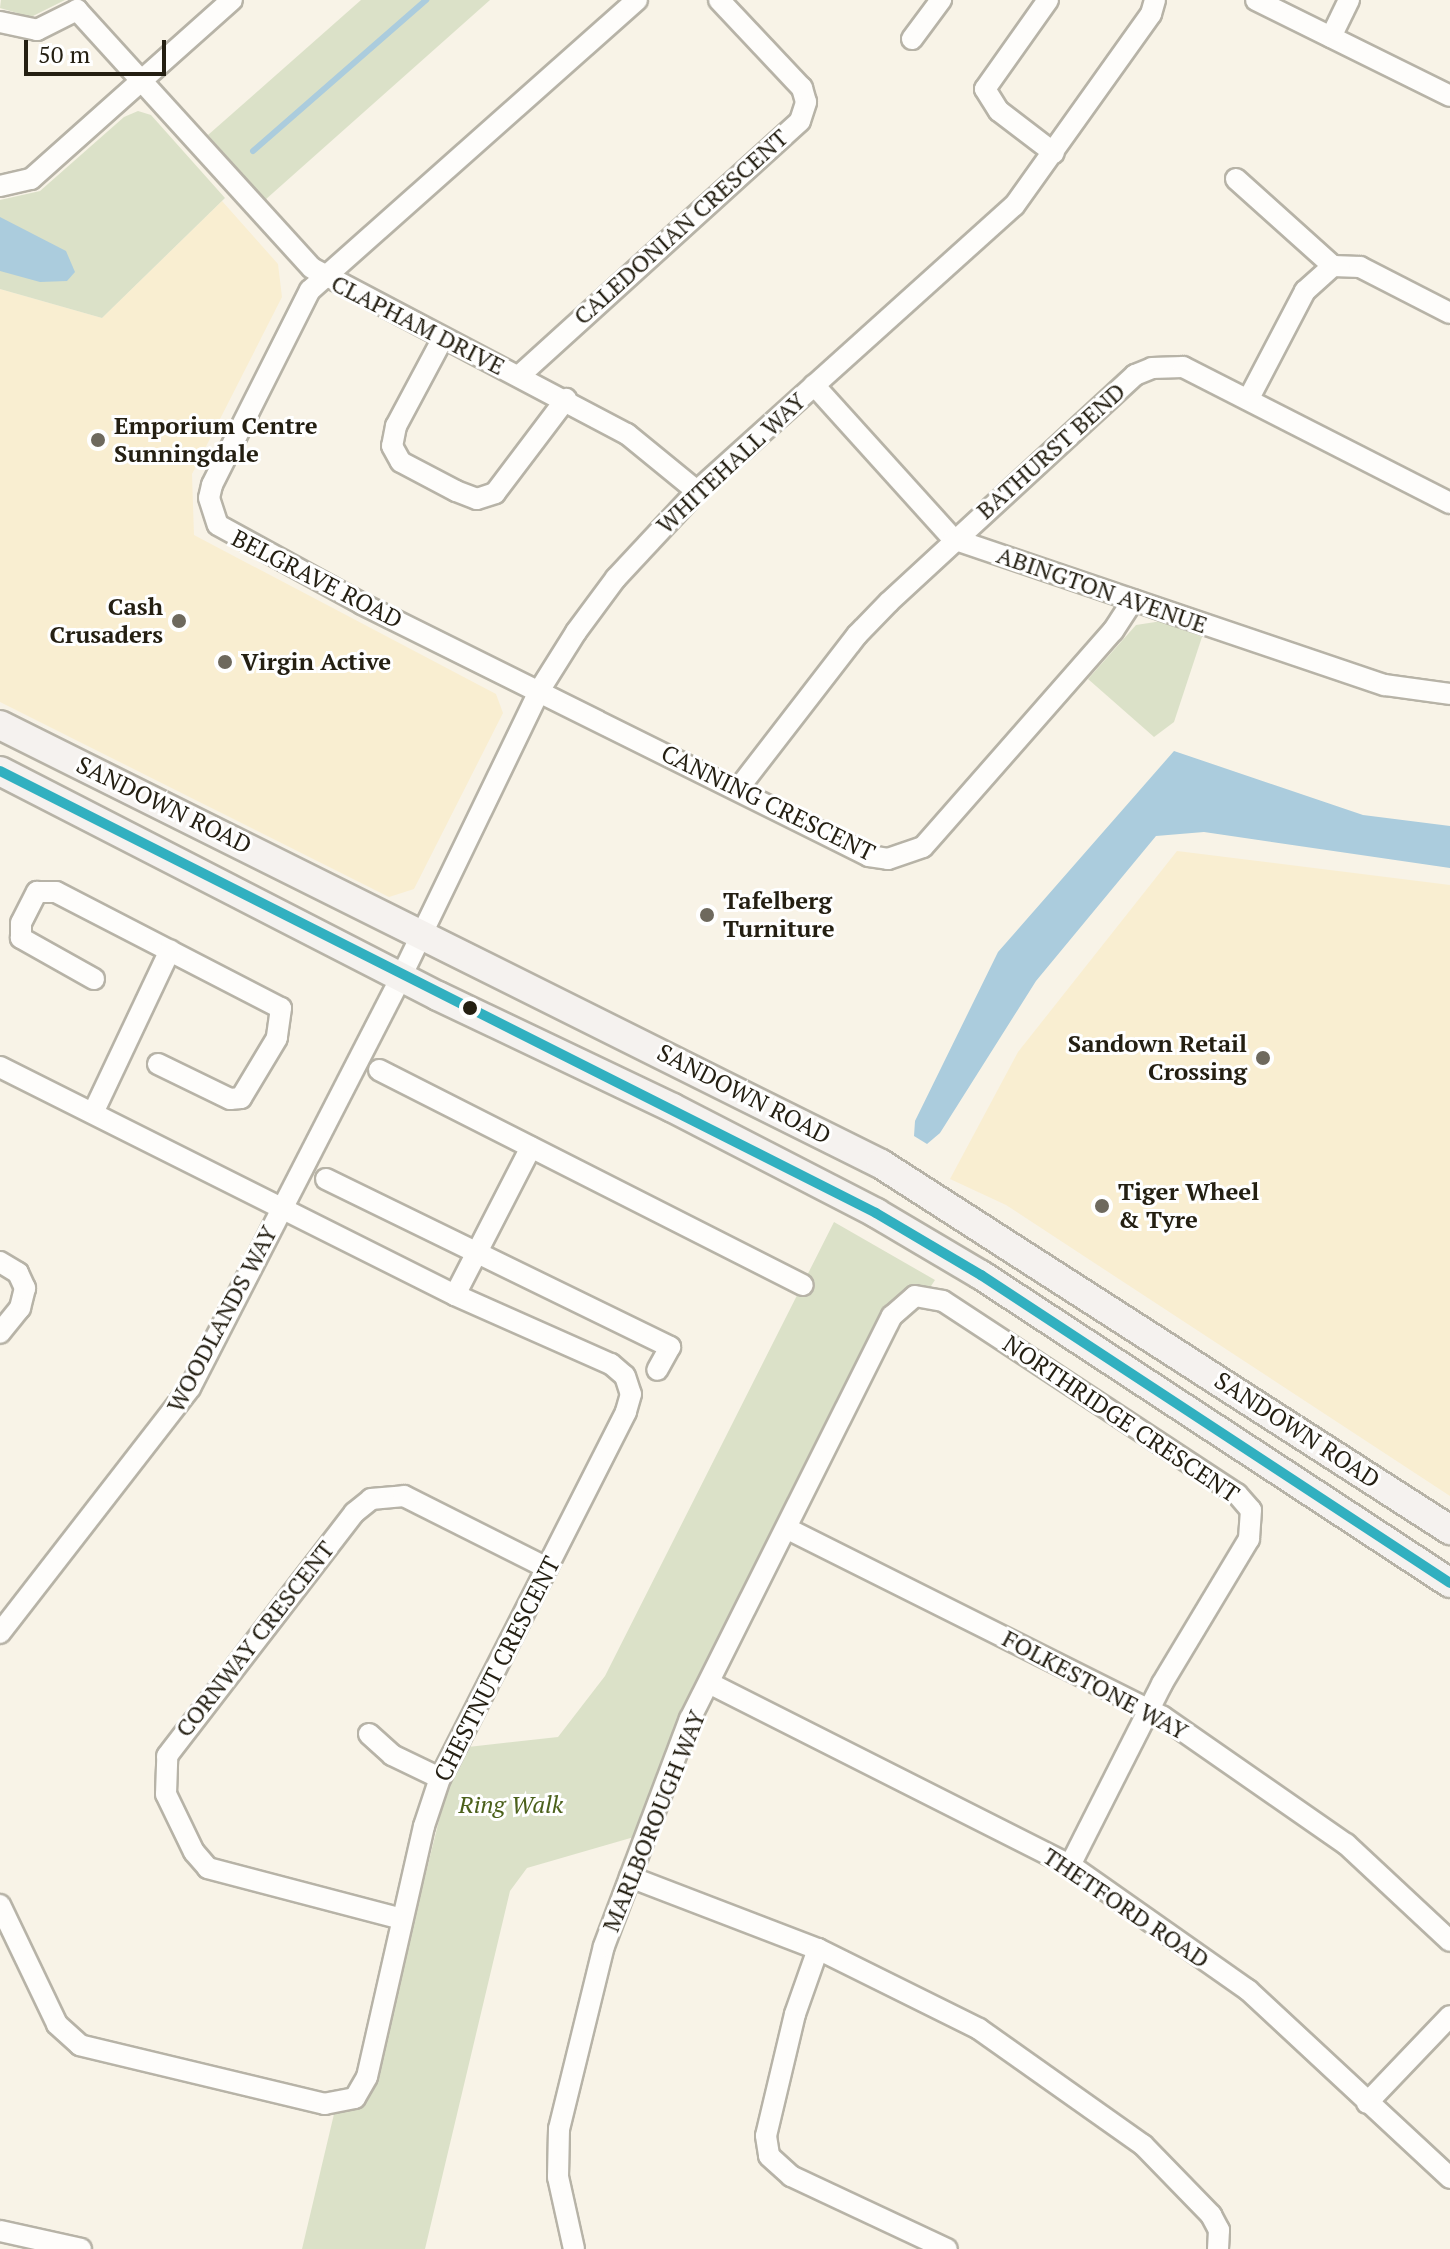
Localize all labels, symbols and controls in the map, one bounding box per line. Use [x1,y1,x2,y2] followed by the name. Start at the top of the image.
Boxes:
[28,24,170,74] scale bar
[38,38,90,70] text: 50 m
[568,123,794,331] street label: CALEDONIAN CRESCENT
[326,269,510,381] street label: CLAPHAM DRIVE
[971,377,1131,525] street label: BATHURST BEND
[651,387,811,539] street label: WHITEHALL WAY
[114,412,318,468] place label: Emporium Centre Sunningdale
[89,431,107,449] marker: Emporium Centre Sunningdale
[227,524,407,634] street label: BELGRAVE ROAD
[993,540,1211,640] street label: ABINGTON AVENUE
[49,593,163,649] place label: Cash Crusaders
[170,612,188,630] marker: Cash Crusaders
[241,648,391,676] place label: Virgin Active
[216,653,234,671] marker: Virgin Active
[656,739,880,867] street label: CANNING CRESCENT
[72,750,256,860] street label: SANDOWN ROAD
[723,887,835,943] place label: Tafelberg Turniture
[698,906,716,924] marker: Tafelberg Turniture
[462,1000,478,1016] unlabelled marker
[1068,1030,1247,1086] place label: Sandown Retail Crossing
[652,1038,836,1150] street label: SANDOWN ROAD
[1254,1049,1272,1067] marker: Sandown Retail Crossing
[1118,1178,1259,1234] place label: Tiger Wheel & Tyre
[1093,1197,1111,1215] marker: Tiger Wheel & Tyre
[161,1221,283,1417] street label: WOODLANDS WAY
[998,1329,1244,1509] street label: NORTHRIDGE CRESCENT
[1209,1366,1385,1494] street label: SANDOWN ROAD
[170,1535,340,1743] street label: CORNWAY CRESCENT
[428,1552,566,1786] street label: CHESTNUT CRESCENT
[997,1624,1193,1746] street label: FOLKESTONE WAY
[596,1706,712,1936] street label: MARLBOROUGH WAY
[459,1791,563,1819] park label: Ring Walk
[1037,1842,1215,1974] street label: THETFORD ROAD

